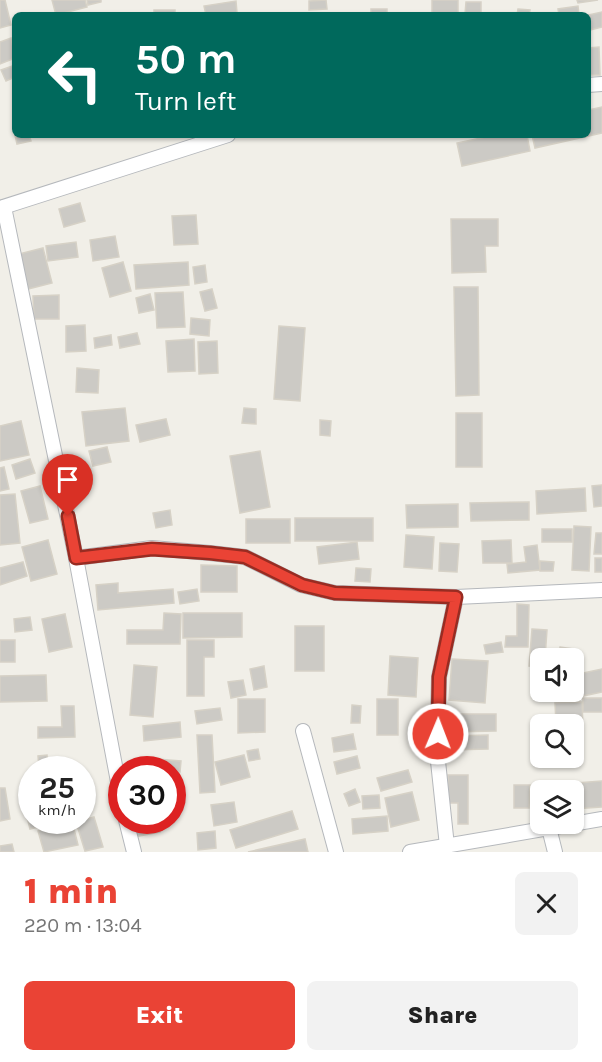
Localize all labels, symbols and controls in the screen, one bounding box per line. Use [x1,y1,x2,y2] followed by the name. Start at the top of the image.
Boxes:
[135,34,237,84] text: 50 m
[36,36,114,114] icon: left
[135,85,236,117] text: Turn left
[42,454,93,516] pin
[51,463,84,496] icon: arrive
[530,648,584,834] map controls
[530,648,584,702] button: sound
[406,702,470,766] position arrow
[530,714,584,768] button: search
[108,756,186,834] speed limit sign: 30
[39,770,75,806] text: 25
[530,780,584,834] button: layers
[38,801,76,819] text: km/h
[24,870,118,912] text: 1 min
[515,872,578,935] button: close
[24,914,142,937] text: 220 m · 13:04
[24,981,295,1050] button: Exit
[307,981,578,1050] button: Share

